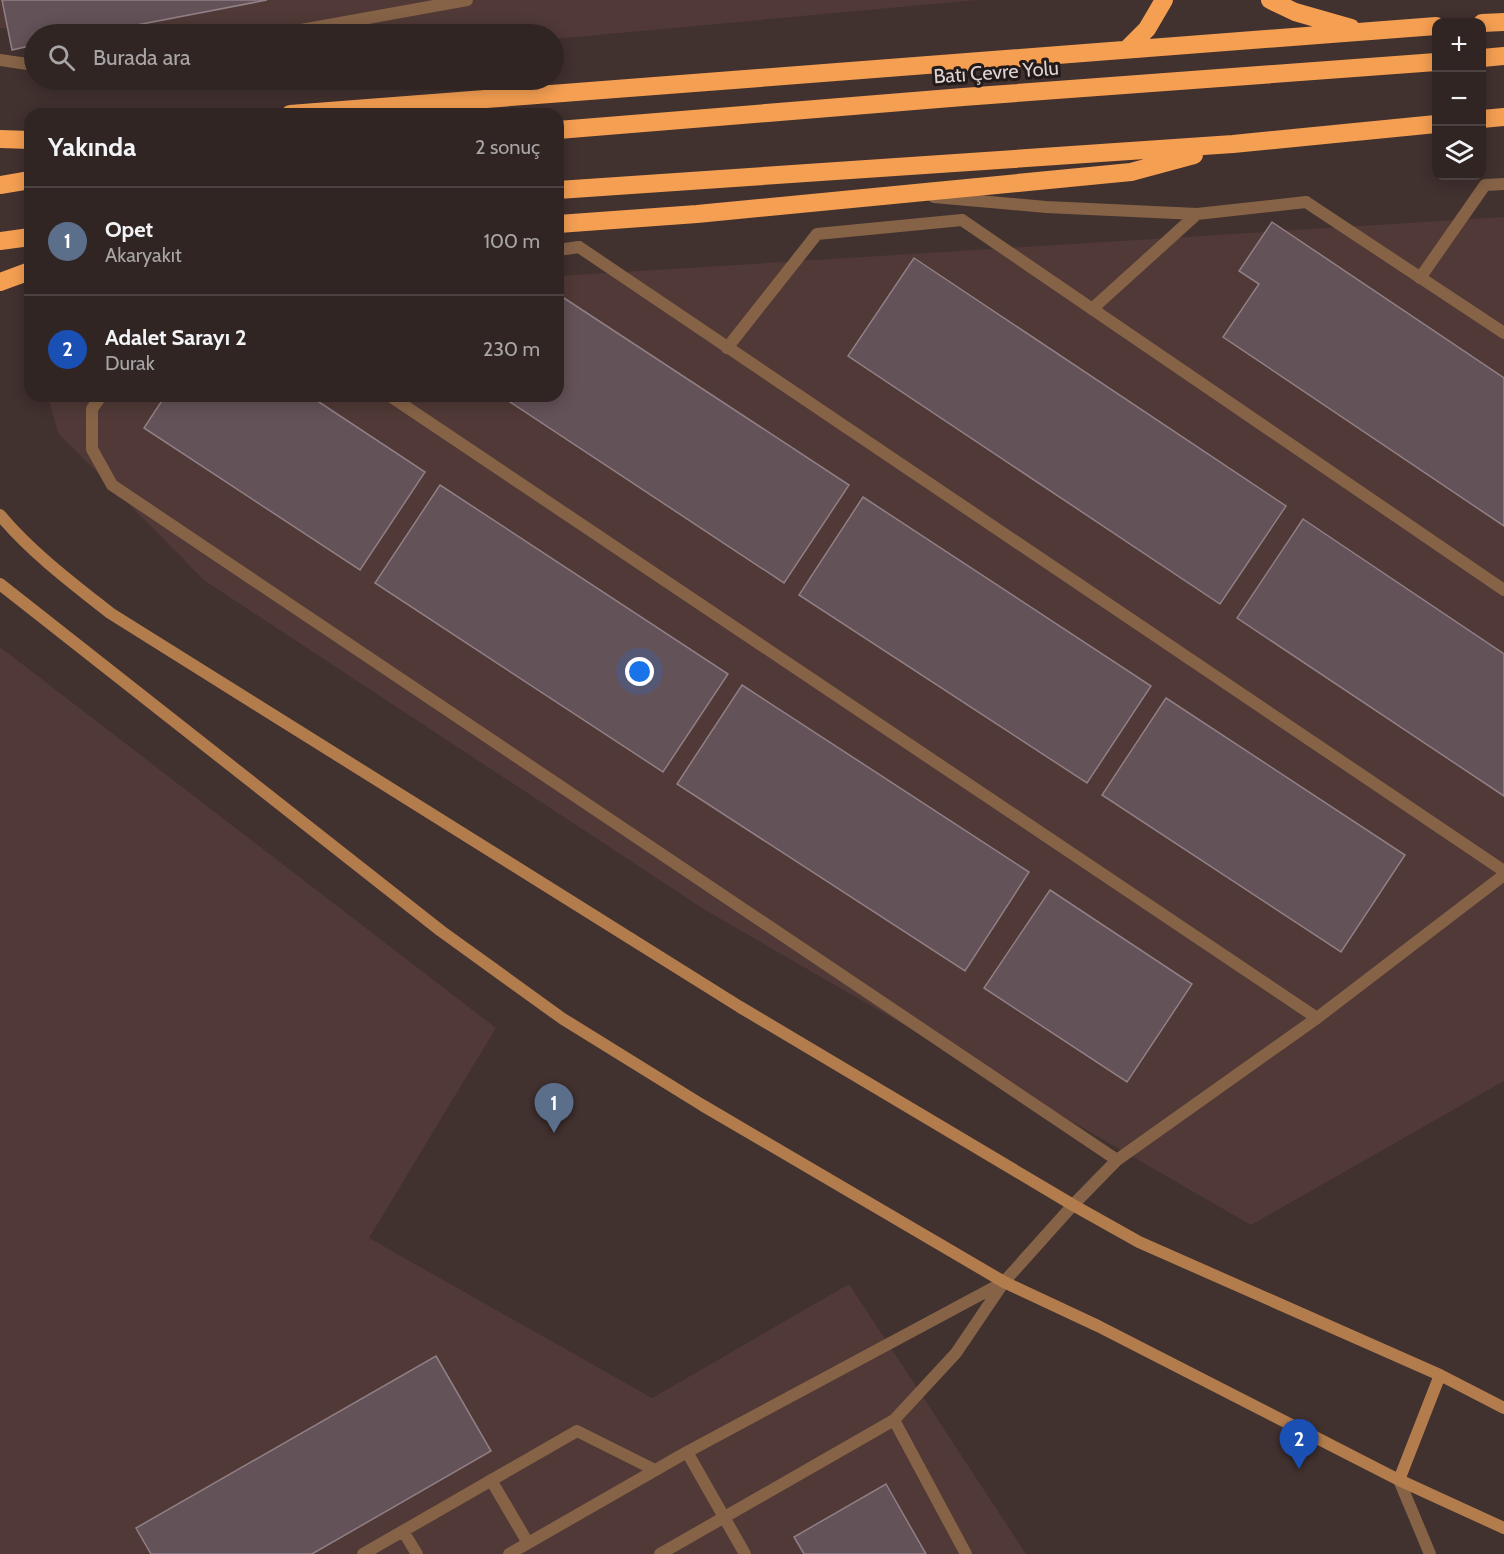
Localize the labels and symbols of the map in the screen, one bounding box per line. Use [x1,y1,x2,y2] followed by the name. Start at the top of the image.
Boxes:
[933,56,1059,88] street label: Batı Çevre Yolu
[625,657,654,686] your location
[534,1084,574,1133] pin: 1
[1280,1420,1318,1469] pin: 2

